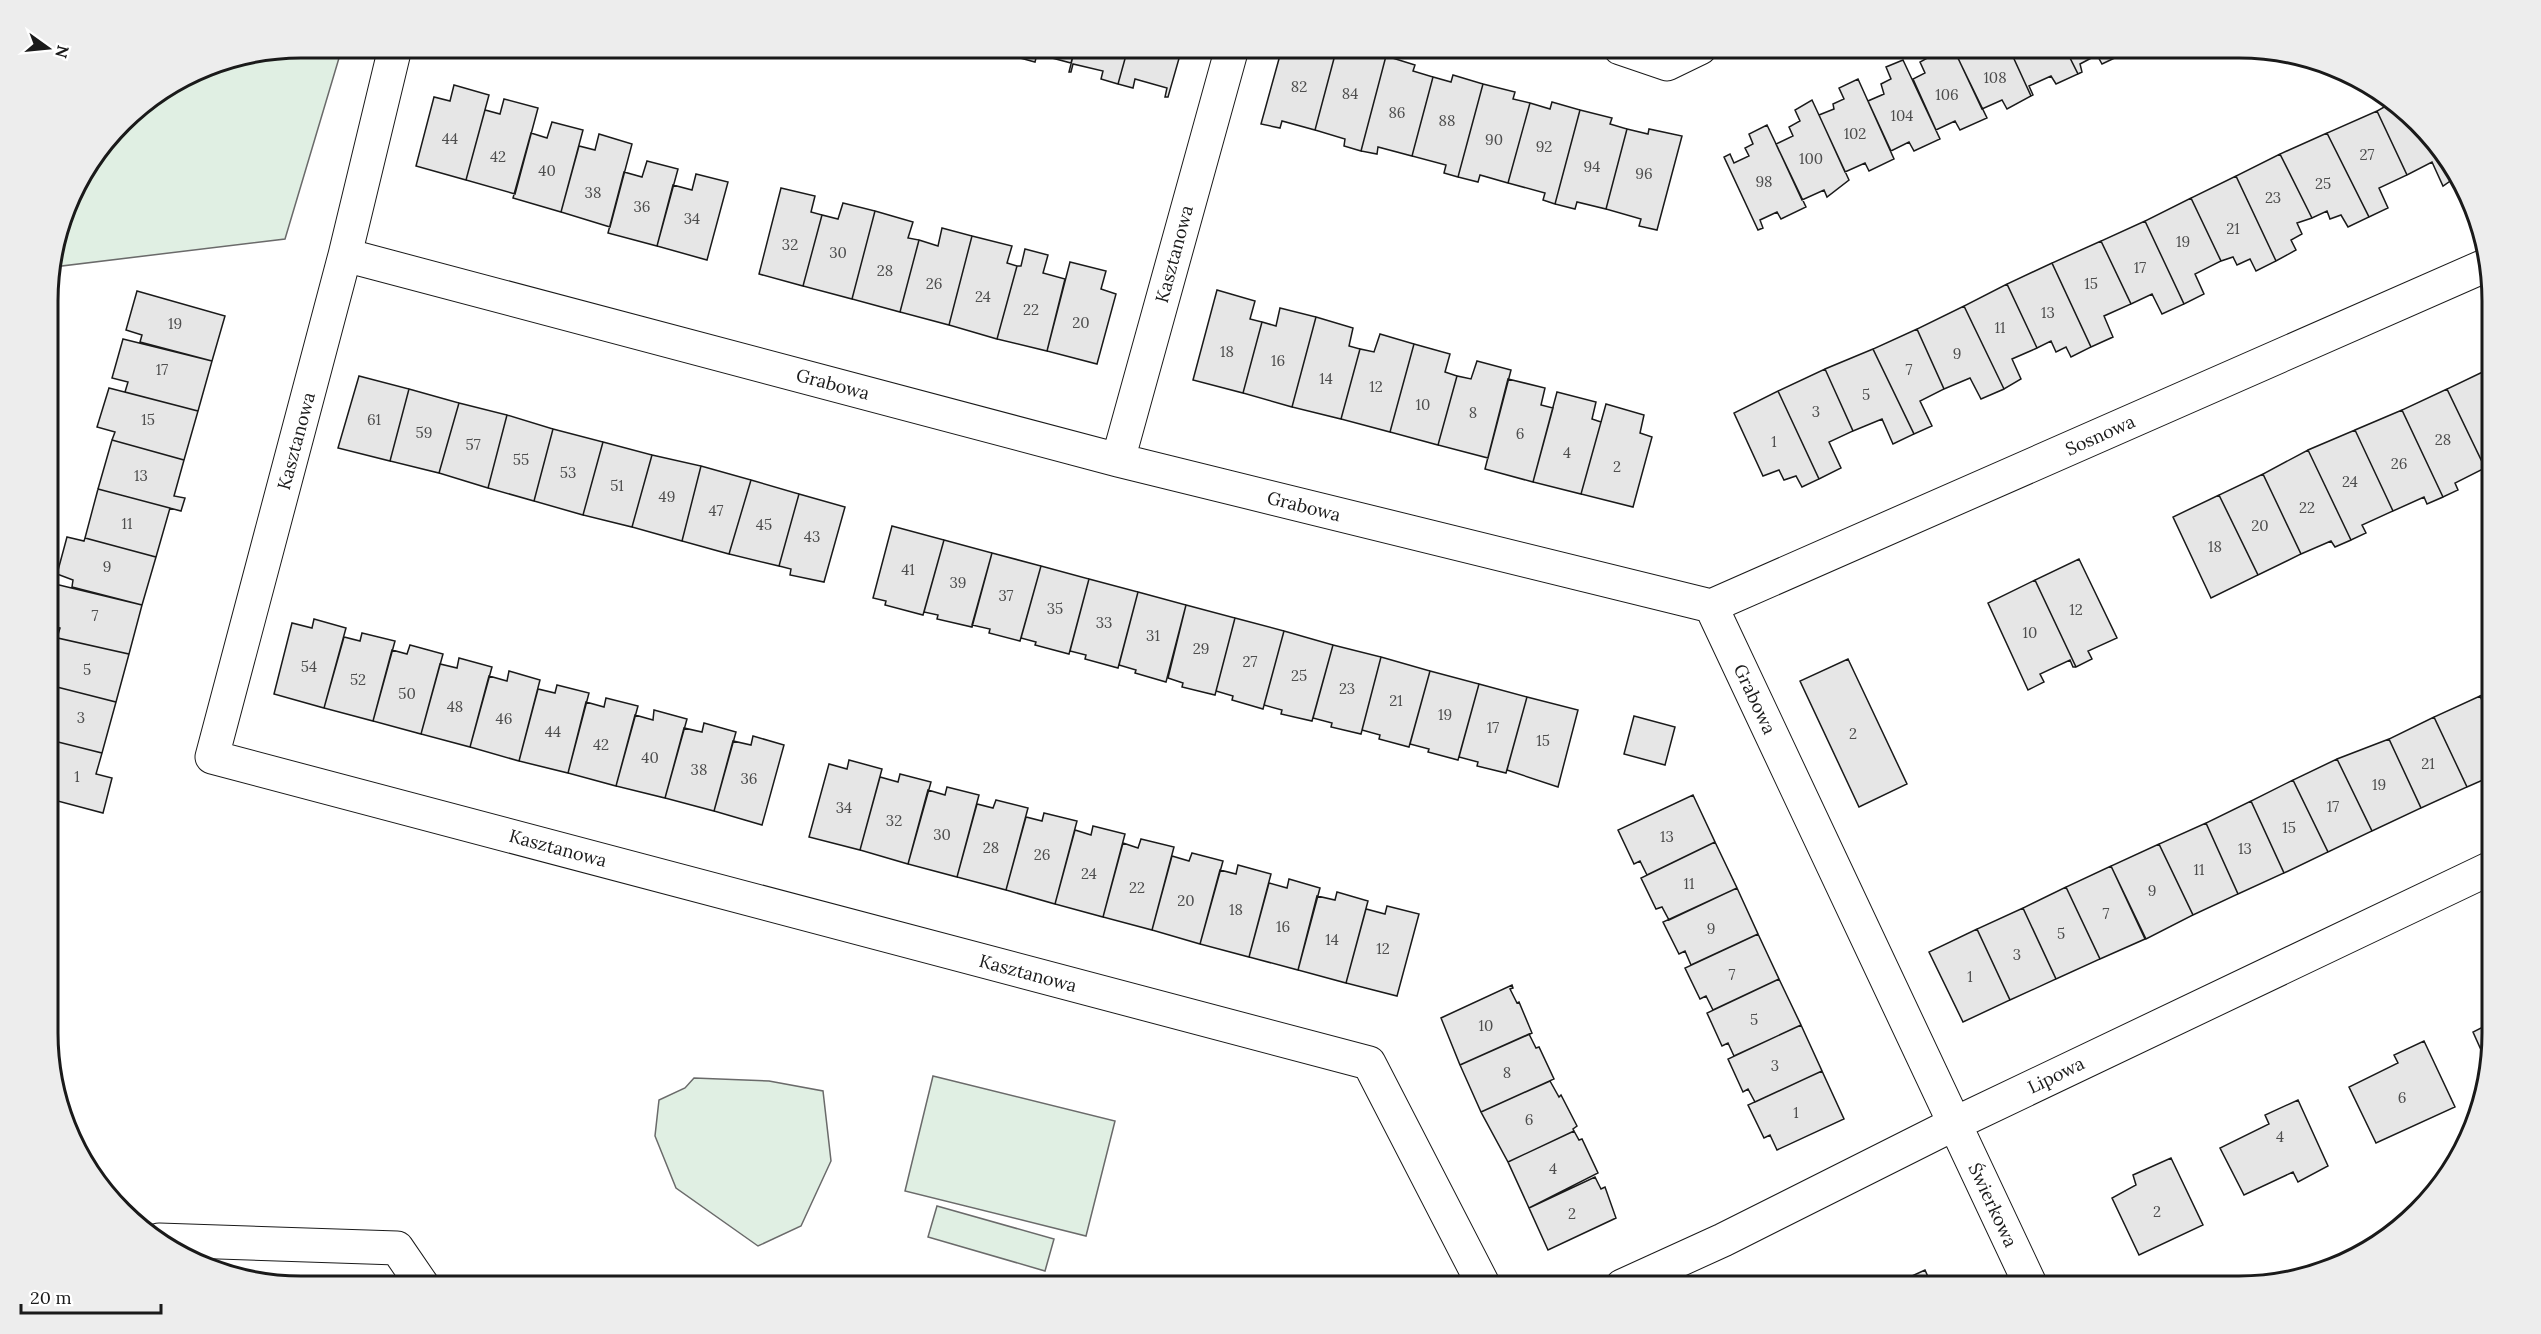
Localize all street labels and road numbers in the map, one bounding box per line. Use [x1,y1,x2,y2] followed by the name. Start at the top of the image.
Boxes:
[1150,203,1198,305] street label: Kasztanowa
[794,363,872,405] street label: Grabowa
[272,390,320,492] street label: Kasztanowa
[2062,409,2138,461] street label: Sosnowa
[1265,486,1343,526] street label: Grabowa
[1729,660,1781,738] street label: Grabowa
[507,824,609,872] street label: Kasztanowa
[977,949,1079,997] street label: Kasztanowa
[2024,1051,2088,1099] street label: Lipowa
[1963,1159,2023,1251] street label: Świerkowa

